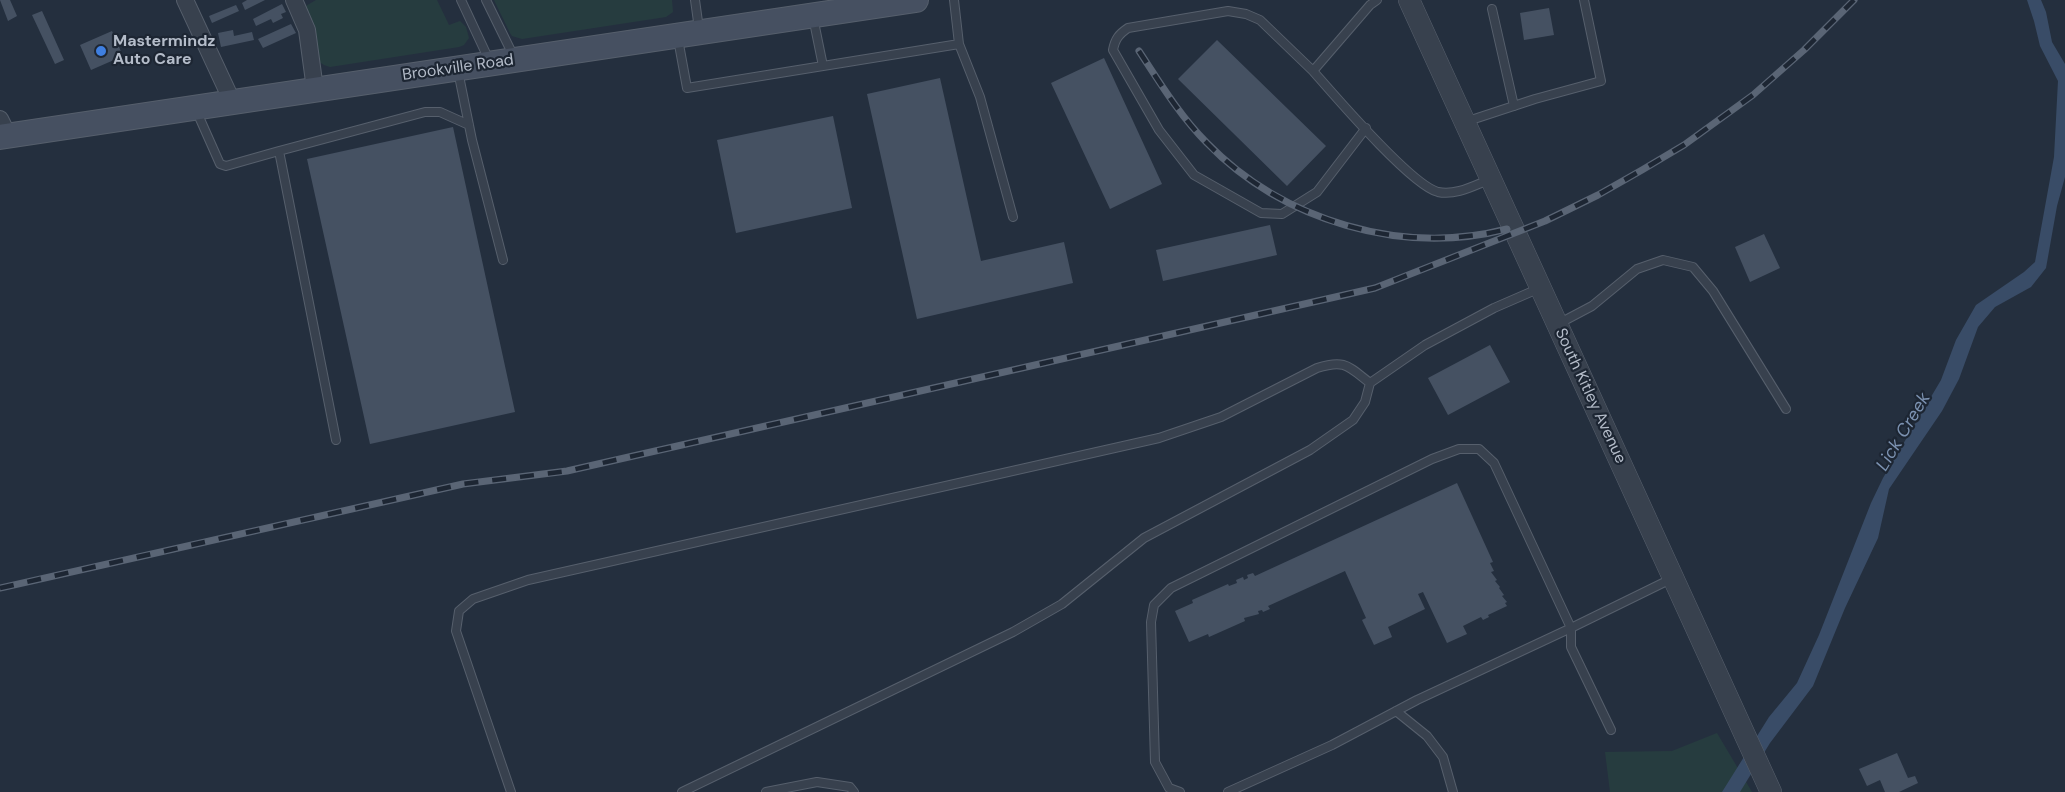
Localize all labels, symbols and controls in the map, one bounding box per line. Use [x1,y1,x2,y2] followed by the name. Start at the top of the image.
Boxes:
[113,32,215,70] place label: Mastermindz Auto Care
[94,44,108,58] marker: Mastermindz Auto Care
[401,51,515,85] street label: Brookville Road
[1550,325,1630,467] street label: South Kitley Avenue
[1872,389,1936,475] water label: Lick Creek

